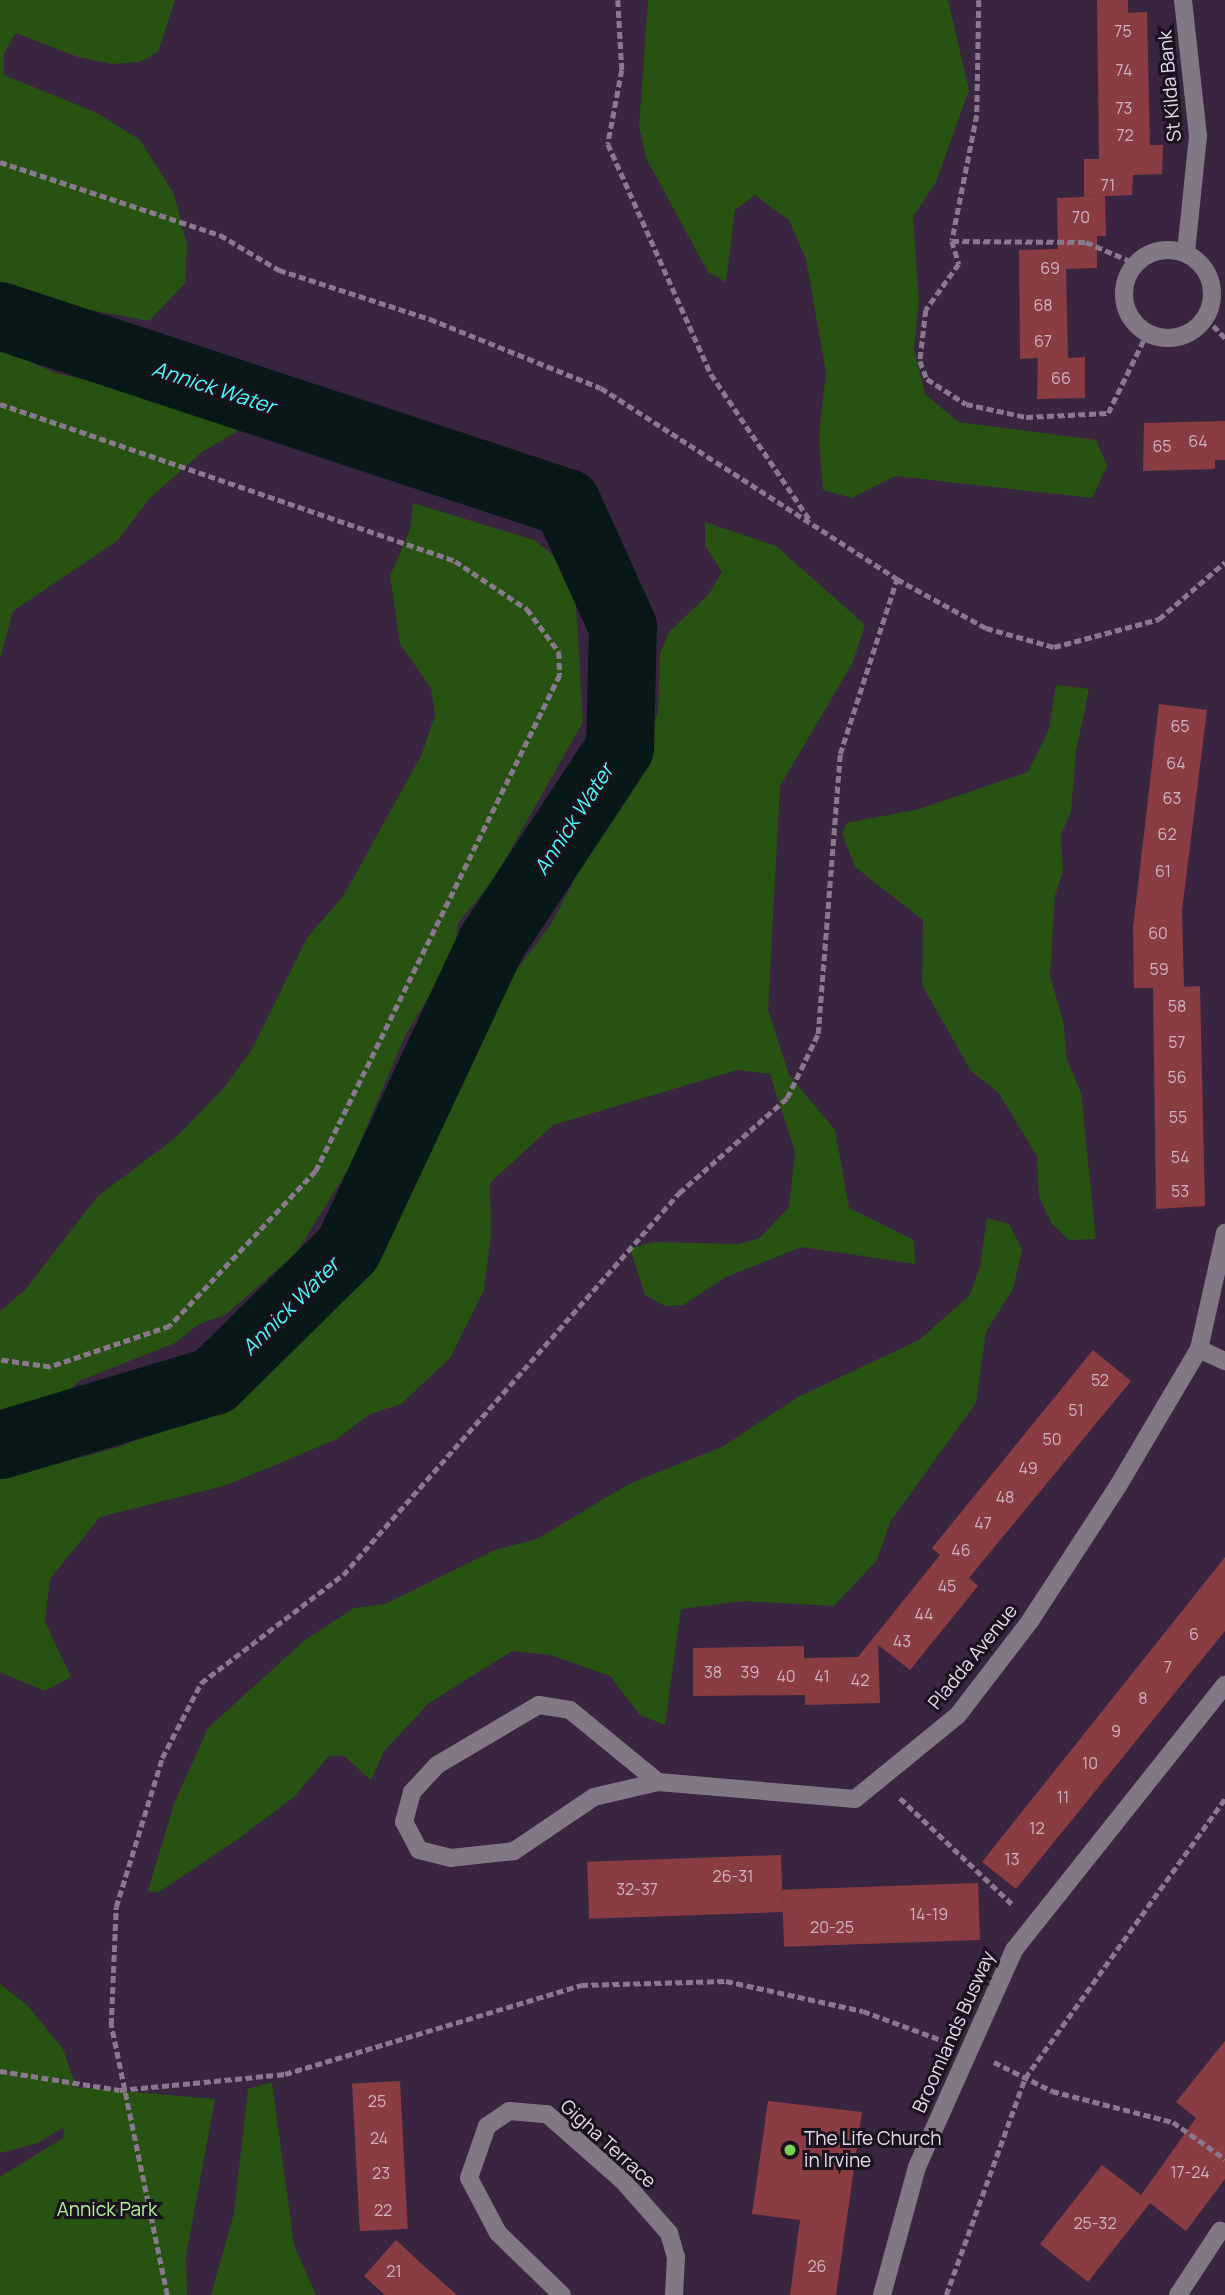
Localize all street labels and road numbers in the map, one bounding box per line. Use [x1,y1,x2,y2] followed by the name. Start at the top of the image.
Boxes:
[1154,29,1186,143] street label: St Kilda Bank
[924,1600,1022,1714] street label: Pladda Avenue
[908,1948,1000,2116] street label: Broomlands Busway
[555,2095,661,2193] street label: Gigha Terrace

